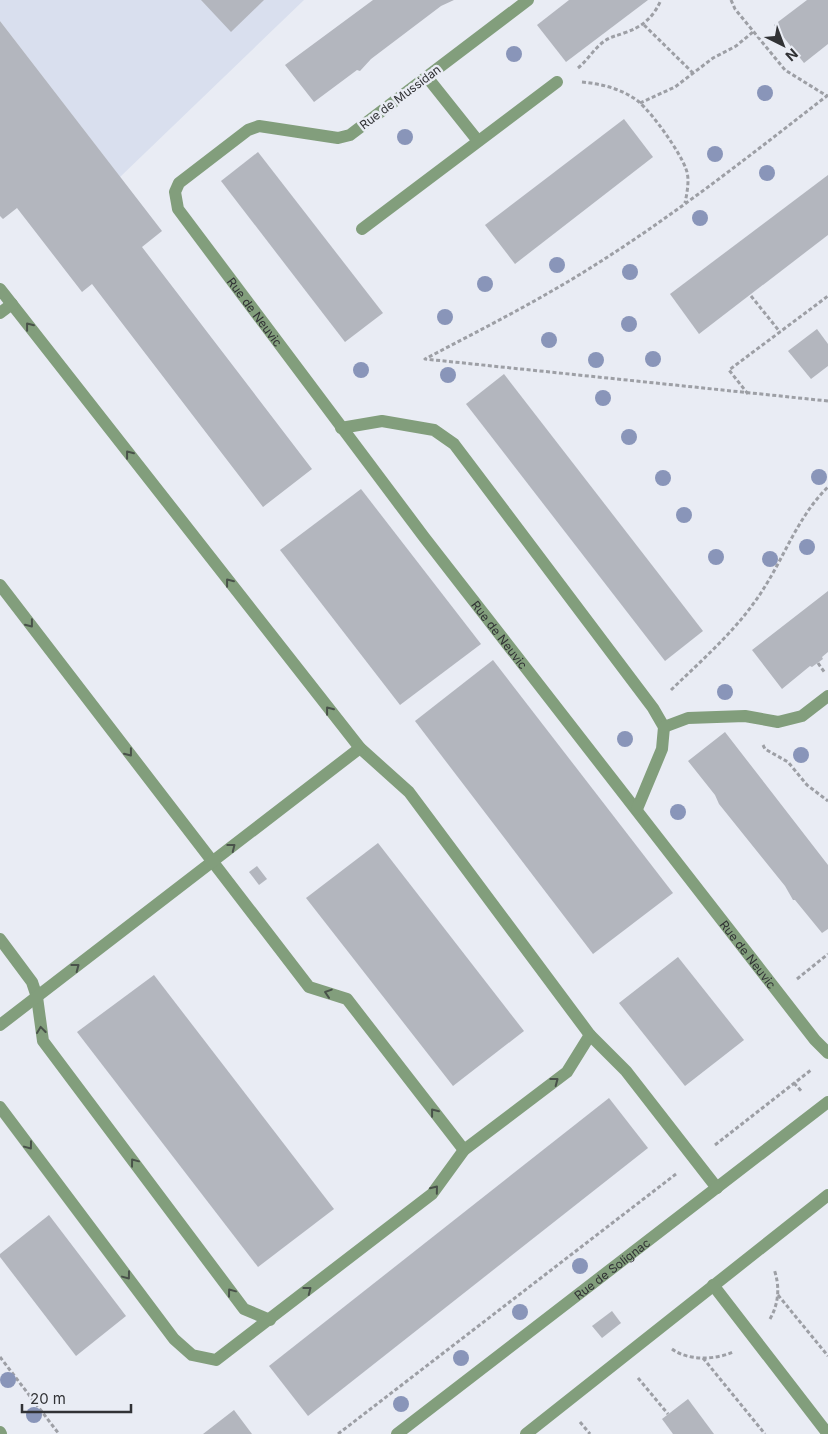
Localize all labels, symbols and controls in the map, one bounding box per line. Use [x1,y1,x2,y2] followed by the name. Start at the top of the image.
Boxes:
[758,20,808,70] north arrow
[782,45,802,65] text: N
[357,62,443,132] street label: Rue de Mussidan
[224,274,286,349] street label: Rue de Neuvic
[27,323,35,332] one-way arrow
[127,451,135,460] one-way arrow
[227,579,235,588] one-way arrow
[469,597,531,672] street label: Rue de Neuvic
[24,618,32,627] one-way arrow
[327,707,335,716] one-way arrow
[123,747,132,757] one-way arrow
[226,844,235,852] one-way arrow
[717,917,780,992] street label: Rue de Neuvic
[70,964,79,973] one-way arrow
[324,988,333,998] one-way arrow
[36,1026,47,1034] one-way arrow
[549,1078,559,1087] one-way arrow
[431,1108,440,1118] one-way arrow
[24,1140,32,1149] one-way arrow
[131,1159,139,1168] one-way arrow
[430,1185,439,1194] one-way arrow
[571,1235,653,1303] street label: Rue de Solignac
[121,1270,130,1280] one-way arrow
[302,1287,311,1295] one-way arrow
[229,1289,237,1298] one-way arrow
[22,1382,131,1414] scale bar
[30,1389,66,1408] text: 20 m

